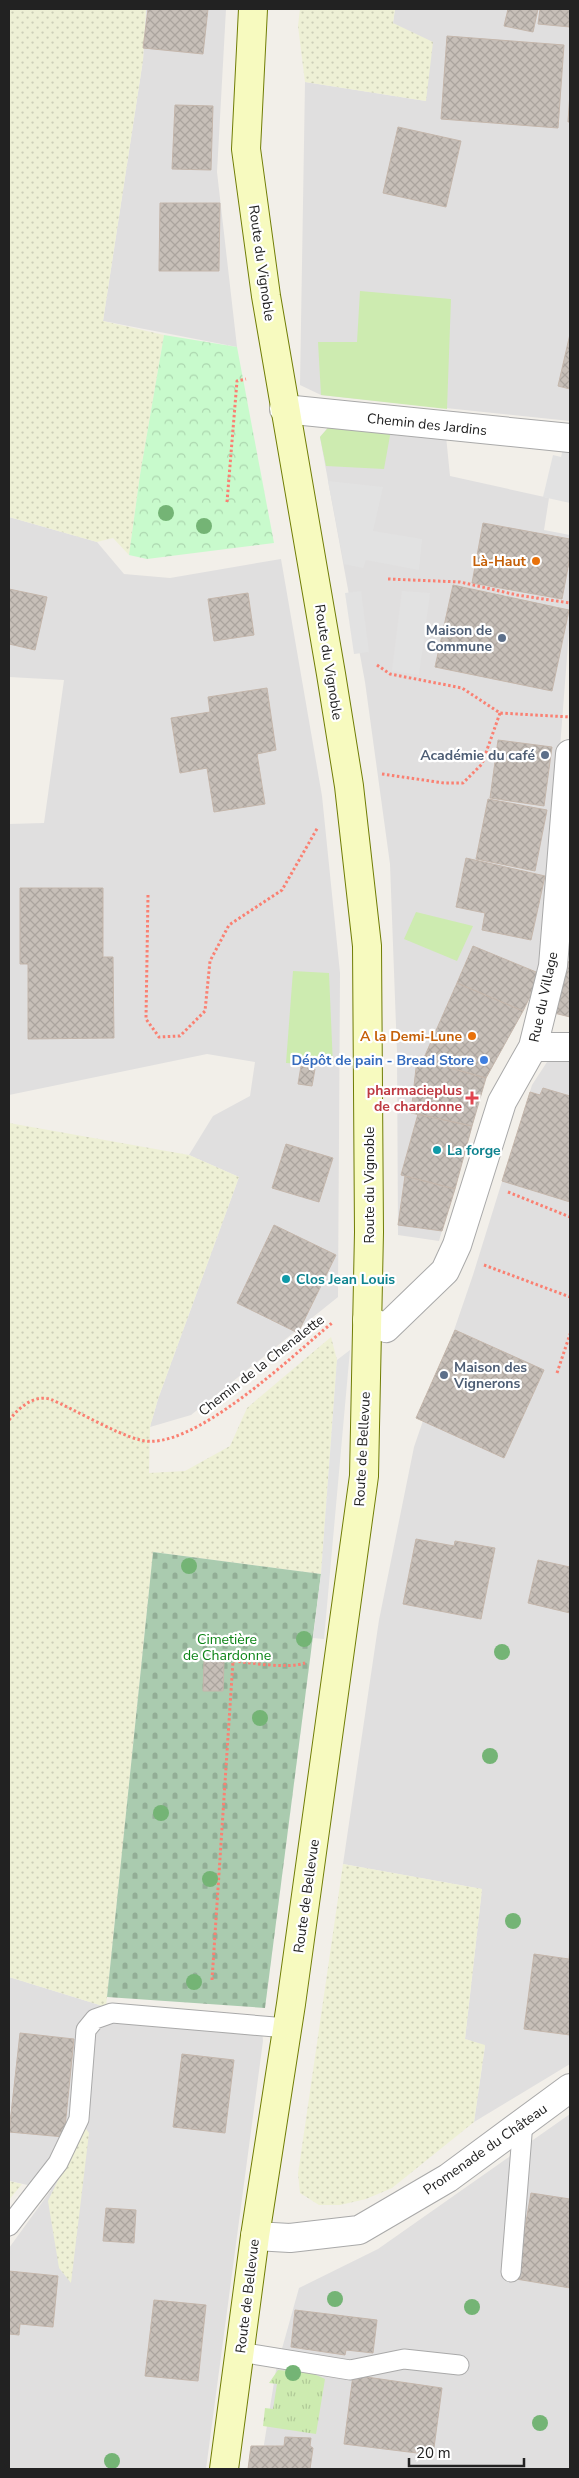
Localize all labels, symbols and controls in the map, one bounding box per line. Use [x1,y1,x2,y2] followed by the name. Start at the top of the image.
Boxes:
[244,204,279,322] street label: Route du Vignoble
[366,409,488,440] street label: Chemin des Jardins
[472,552,527,571] place label: Là-Haut
[530,555,542,567] marker: Là-Haut
[310,603,347,721] street label: Route du Vignoble
[426,621,492,656] place label: Maison de Commune
[496,632,508,644] marker: Maison de Commune
[420,746,535,765] place label: Académie du café
[539,749,551,761] marker: Académie du café
[525,950,562,1044] street label: Rue du Village
[360,1027,462,1046] place label: A la Demi-Lune
[466,1030,478,1042] marker: A la Demi-Lune
[291,1051,474,1070] place label: Dépôt de pain - Bread Store
[478,1054,490,1066] marker: Dépôt de pain - Bread Store
[367,1081,462,1116] place label: pharmacieplus de chardonne
[466,1092,478,1104] marker: pharmacieplus de chardonne
[360,1127,379,1243] street label: Route du Vignoble
[447,1141,501,1160] place label: La forge
[431,1144,443,1156] marker: La forge
[296,1270,395,1289] place label: Clos Jean Louis
[280,1273,292,1285] marker: Clos Jean Louis
[195,1310,328,1420] street label: Chemin de la Chenalette
[453,1358,527,1393] place label: Maison des Vignerons
[438,1369,450,1381] marker: Maison des Vignerons
[350,1391,375,1507] street label: Route de Bellevue
[183,1630,271,1665] park label: Cimetière de Chardonne
[289,1838,324,1954] street label: Route de Bellevue
[419,2099,551,2199] street label: Promenade du Château
[231,2238,264,2354] street label: Route de Bellevue
[409,2436,524,2468] scale bar
[416,2443,451,2463] text: 20 m

